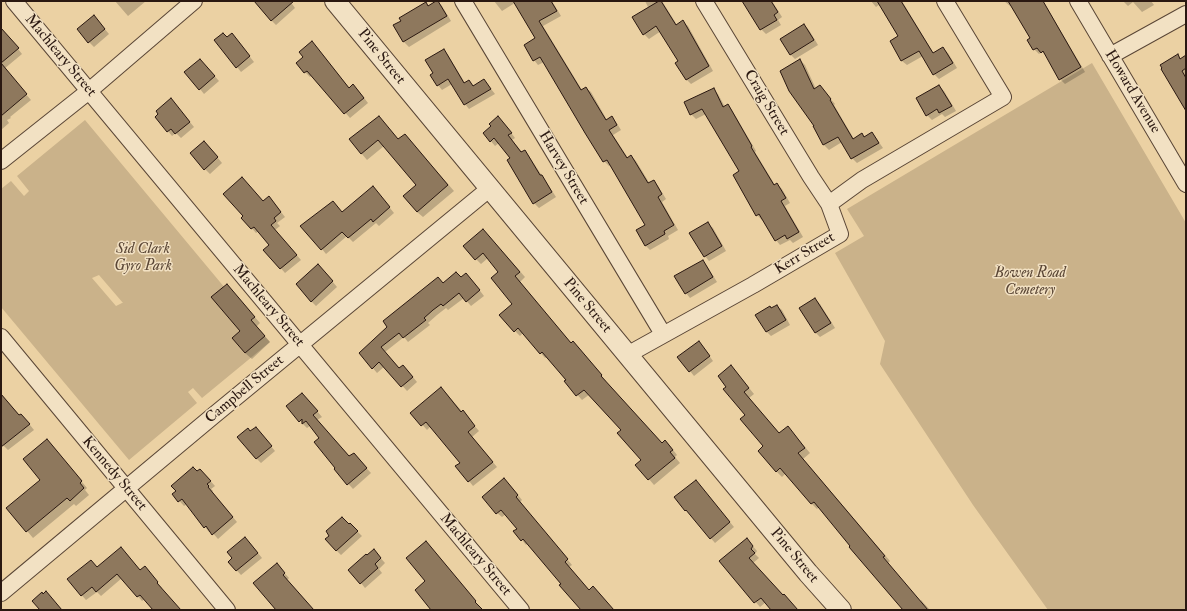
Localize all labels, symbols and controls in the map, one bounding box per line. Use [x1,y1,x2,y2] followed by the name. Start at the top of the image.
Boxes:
[20,11,100,101] street label: Machleary Street
[353,26,409,88] street label: Pine Street
[1100,47,1164,137] street label: Howard Avenue
[739,67,793,139] street label: Craig Street
[534,128,592,208] street label: Harvey Street
[772,229,838,279] street label: Kerr Street
[114,241,172,276] park label: Sid Clark Gyro Park
[228,261,308,351] street label: Machleary Street
[994,265,1066,300] park label: Bowen Road Cemetery
[559,275,615,337] street label: Pine Street
[202,352,288,428] street label: Campbell Street
[78,433,150,515] street label: Kennedy Street
[435,510,515,600] street label: Machleary Street
[766,525,822,587] street label: Pine Street

